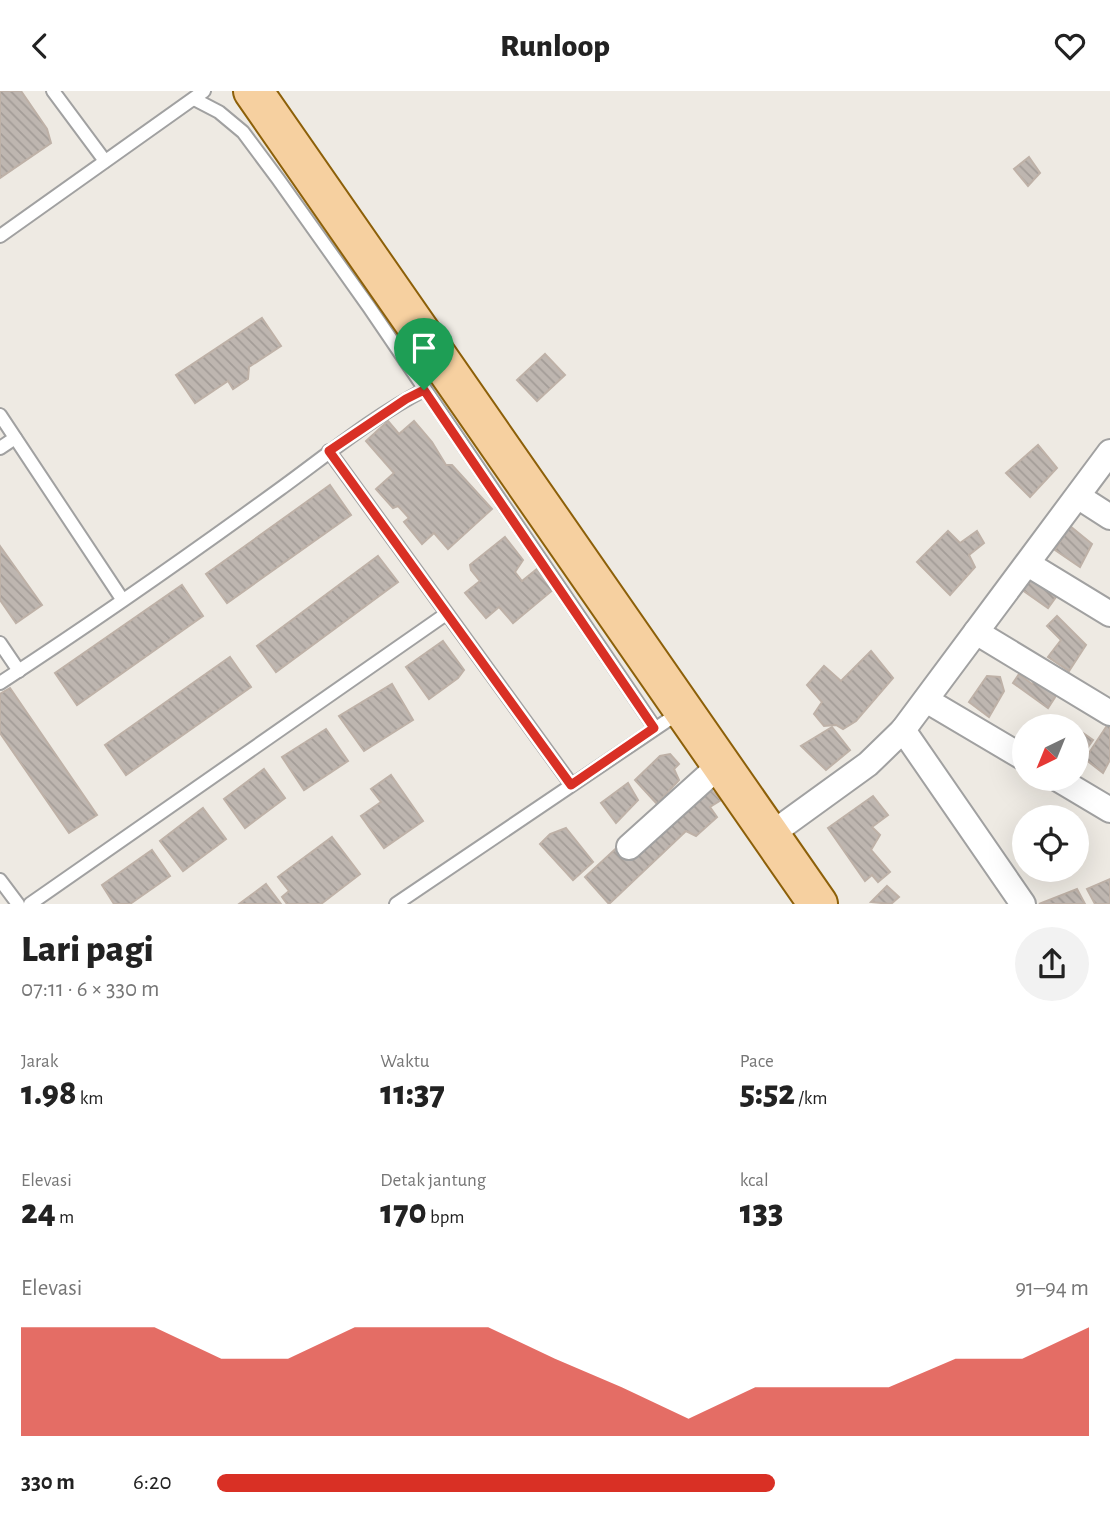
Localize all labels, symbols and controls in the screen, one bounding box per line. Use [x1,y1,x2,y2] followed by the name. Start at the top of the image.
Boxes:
[21,27,59,65] icon: back
[1051,27,1089,65] icon: heart
[500,30,610,62] text: Runloop
[394,318,454,390] pin
[405,329,443,367] icon: arrive
[1012,714,1088,791] north arrow
[1012,714,1089,882] map controls
[1012,805,1089,882] button: locate
[1015,927,1089,1001] button: share
[21,931,154,969] text: Lari pagi
[21,978,159,1001] text: 07:11 · 6 × 330 m
[21,1052,59,1071] text: Jarak
[380,1052,429,1071] text: Waktu
[740,1052,774,1071] text: Pace
[21,1076,77,1111] text: 1.98
[380,1076,445,1111] text: 11:37
[740,1076,795,1111] text: 5:52
[77,1089,104,1108] text: km
[795,1089,828,1108] text: /km
[21,1171,72,1190] text: Elevasi
[380,1171,486,1190] text: Detak jantung
[740,1171,769,1190] text: kcal
[21,1195,56,1230] text: 24
[380,1195,427,1230] text: 170
[740,1195,783,1230] text: 133
[56,1208,74,1227] text: m
[427,1208,464,1227] text: bpm
[21,1277,82,1300] text: Elevasi
[1015,1277,1089,1300] text: 91–94 m
[21,1471,75,1494] text: 330 m
[133,1471,172,1494] text: 6:20

